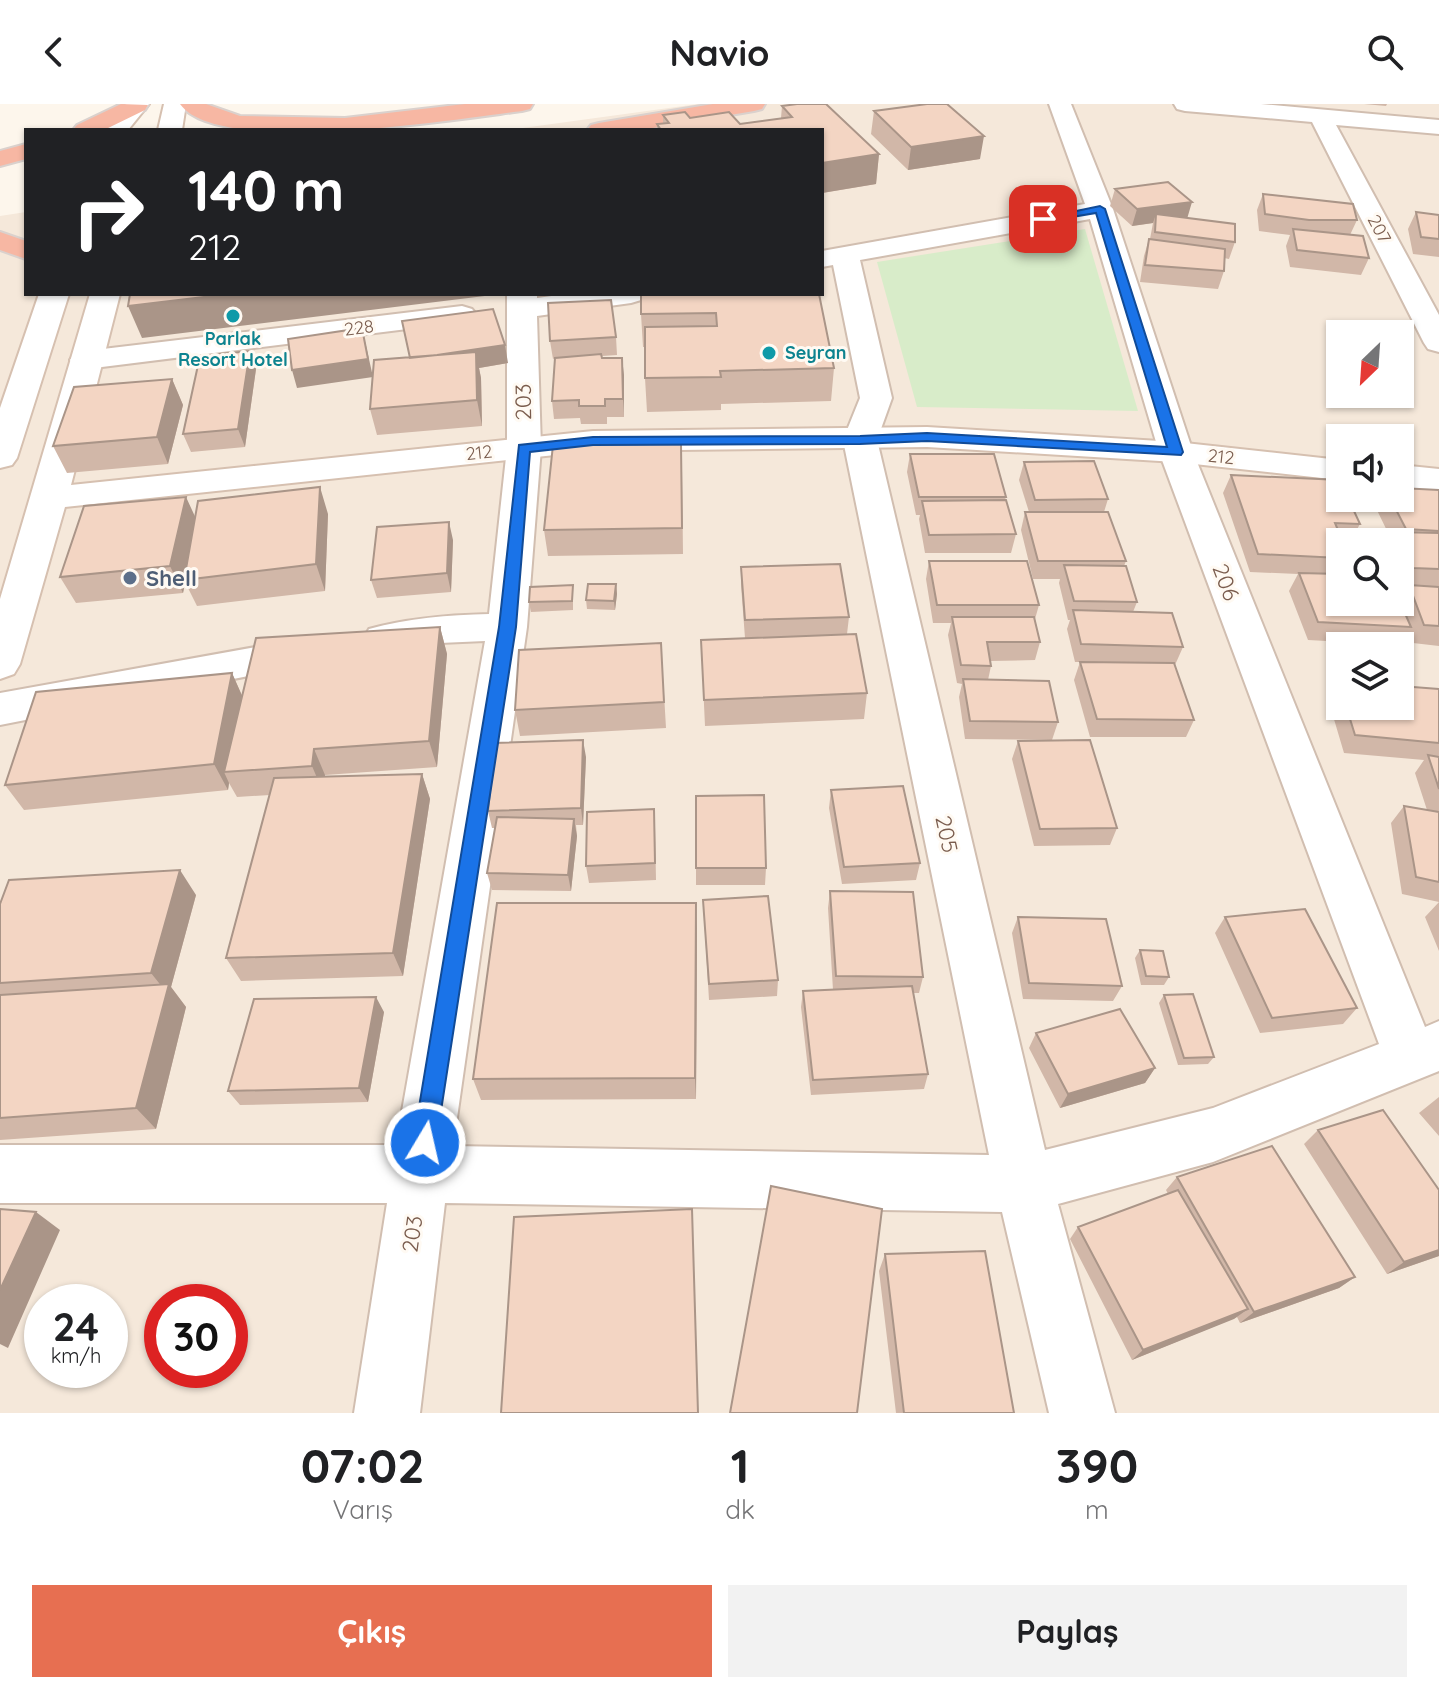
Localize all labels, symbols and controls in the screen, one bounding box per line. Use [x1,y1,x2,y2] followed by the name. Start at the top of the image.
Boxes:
[32,30,76,74] icon: back
[670,30,769,75] text: Navio
[1363,30,1407,74] icon: search
[188,155,344,225] text: 140 m
[56,160,160,264] icon: right
[1009,185,1077,253] pin
[1021,197,1065,241] icon: arrive
[1362,211,1396,247] street label: 207
[188,224,241,269] text: 212
[224,307,242,325] marker: Parlak Resort Hotel
[343,314,375,341] street label: 228
[1326,320,1414,408] north arrow
[1326,320,1414,720] map controls
[178,327,288,371] place label: Parlak Resort Hotel
[785,341,846,364] place label: Seyran
[760,344,778,362] marker: Seyran
[509,383,537,421] street label: 203
[1326,424,1414,512] button: sound
[465,440,493,465] street label: 212
[1207,444,1236,469] street label: 212
[1326,528,1414,616] button: search
[1206,560,1246,604] street label: 206
[146,564,197,592] place label: Shell
[121,569,139,587] marker: Shell
[1326,632,1414,720] button: layers
[929,813,965,855] street label: 205
[383,1101,467,1185] position arrow
[396,1214,428,1254] street label: 203
[144,1284,248,1388] speed limit sign: 30
[53,1301,99,1351] text: 24
[51,1343,101,1368] text: km/h
[301,1435,425,1495] text: 07:02
[731,1435,749,1495] text: 1
[1056,1435,1138,1495] text: 390
[332,1493,393,1526] text: Varış
[725,1493,755,1526] text: dk
[1085,1493,1109,1526] text: m
[32,1585,712,1677] button: Çıkış
[728,1585,1407,1677] button: Paylaş

